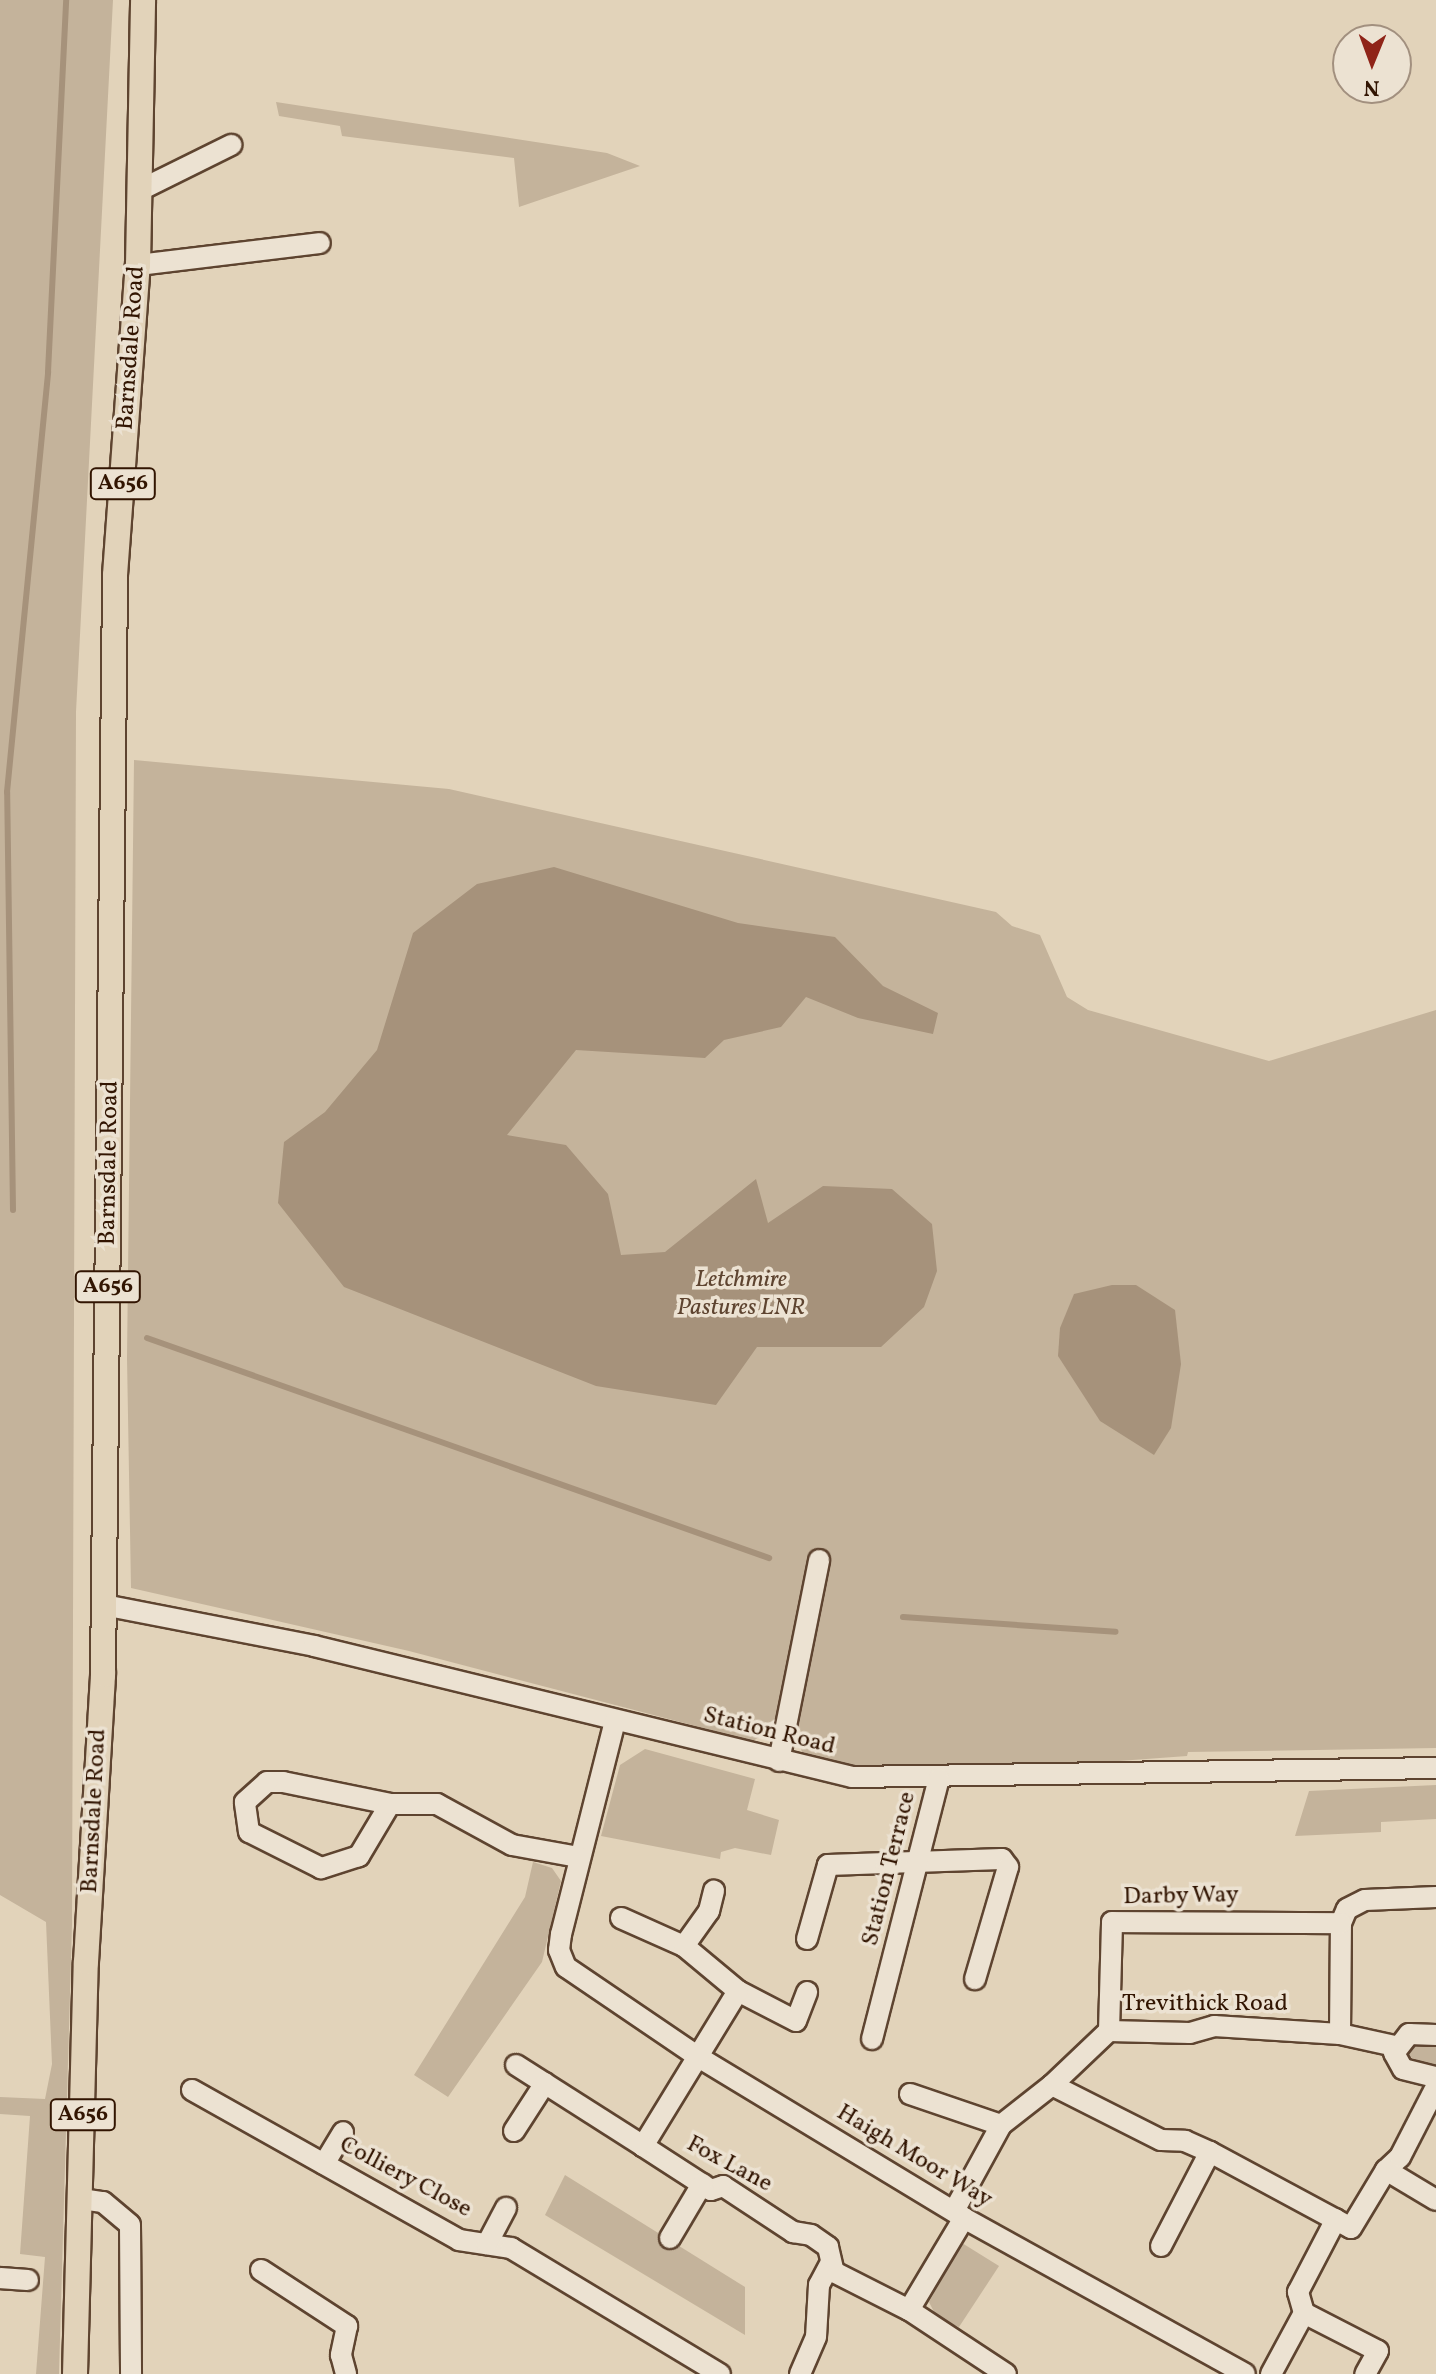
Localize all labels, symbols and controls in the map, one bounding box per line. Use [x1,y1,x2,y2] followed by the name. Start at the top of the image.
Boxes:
[1332,24,1412,104] north arrow
[1363,71,1380,102] text: N
[112,265,152,431] street label: Barnsdale Road
[89,466,157,502] road number: A656
[94,1080,126,1246] street label: Barnsdale Road
[677,1267,805,1323] park label: Letchmire Pastures LNR
[74,1269,142,1305] road number: A656
[700,1702,838,1762] street label: Station Road
[76,1728,114,1894] street label: Barnsdale Road
[857,1789,923,1949] street label: Station Terrace
[1122,1882,1240,1912] street label: Darby Way
[1122,1991,1288,2019] street label: Trevithick Road
[49,2097,117,2133] road number: A656
[831,2099,997,2215] street label: Haigh Moor Way
[681,2130,777,2200] street label: Fox Lane
[334,2131,476,2225] street label: Colliery Close

